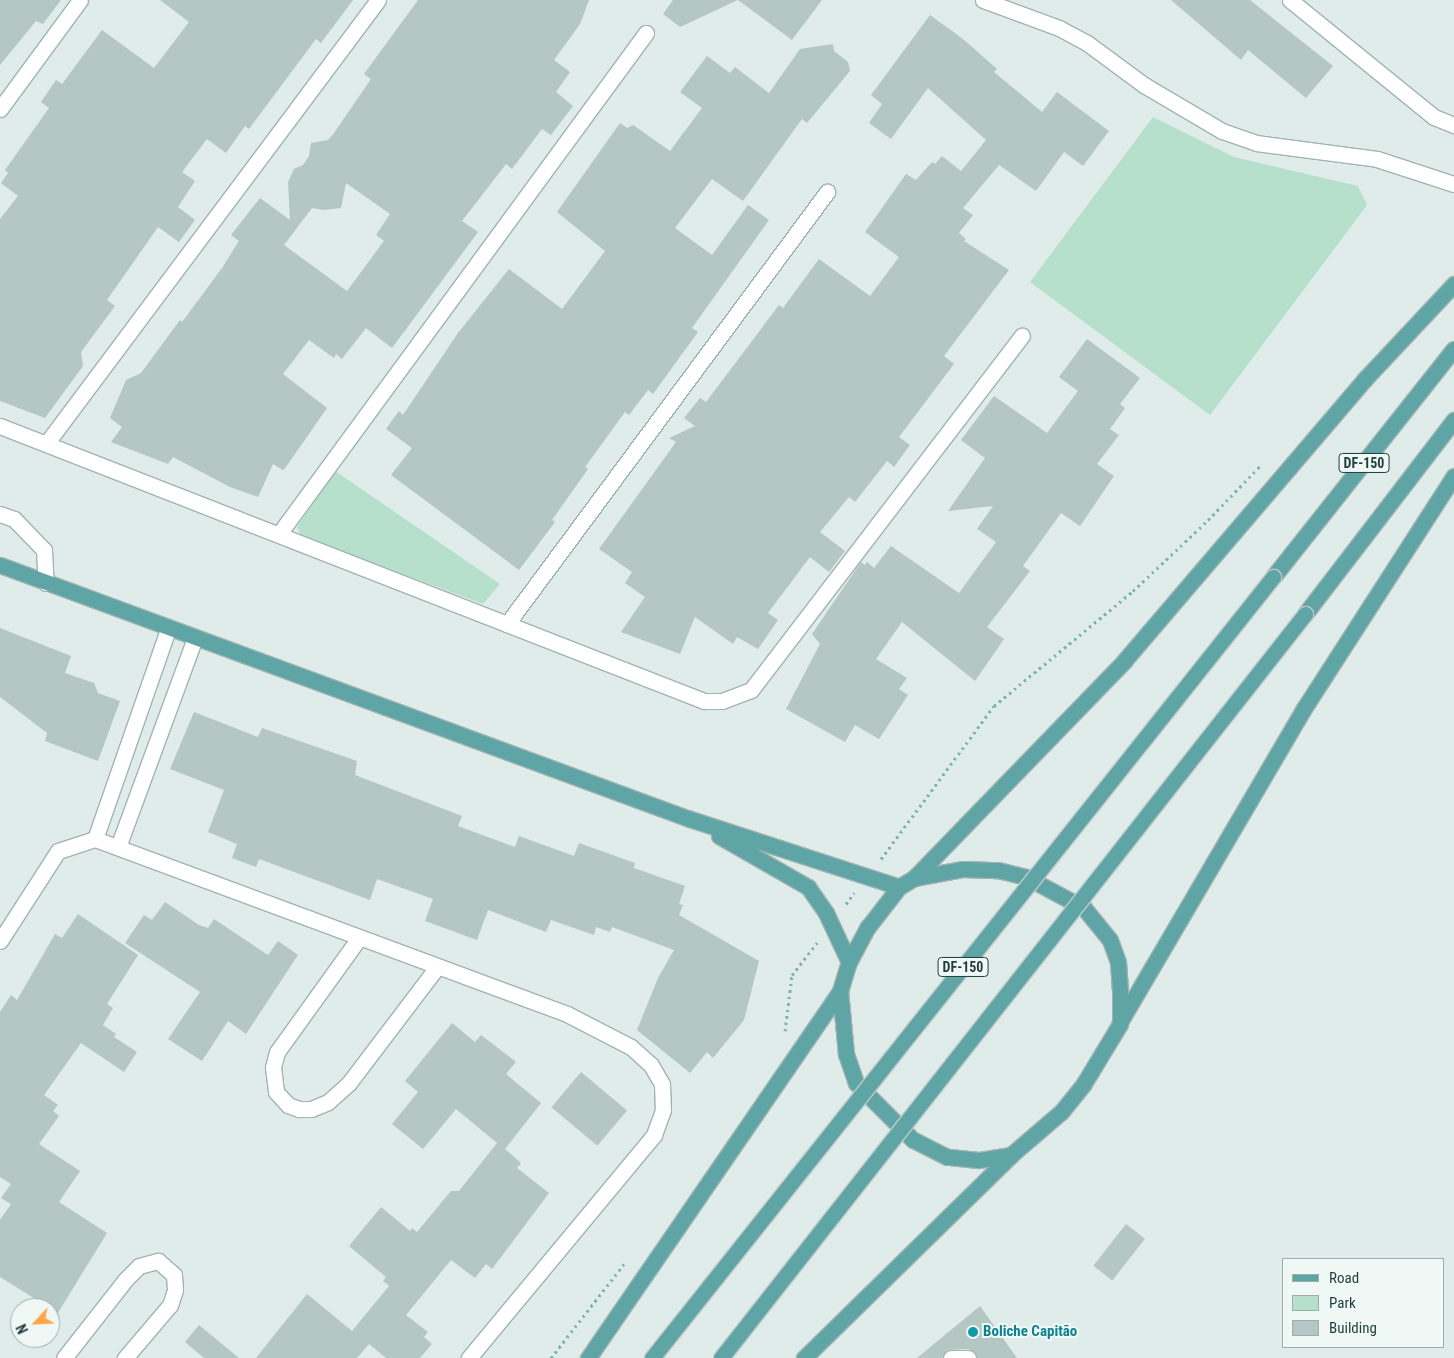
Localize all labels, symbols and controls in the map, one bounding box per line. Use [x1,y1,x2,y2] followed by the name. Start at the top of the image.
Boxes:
[1338,452,1390,474] road number: DF-150
[937,956,989,979] road number: DF-150
[1282,1258,1444,1348] legend
[1329,1269,1359,1287] text: Road
[1329,1294,1356,1312] text: Park
[10,1298,60,1348] north arrow
[1329,1319,1377,1337] text: Building
[13,1322,31,1336] text: N
[983,1323,1077,1341] place label: Boliche Capitão
[967,1326,979,1338] marker: Boliche Capitão

